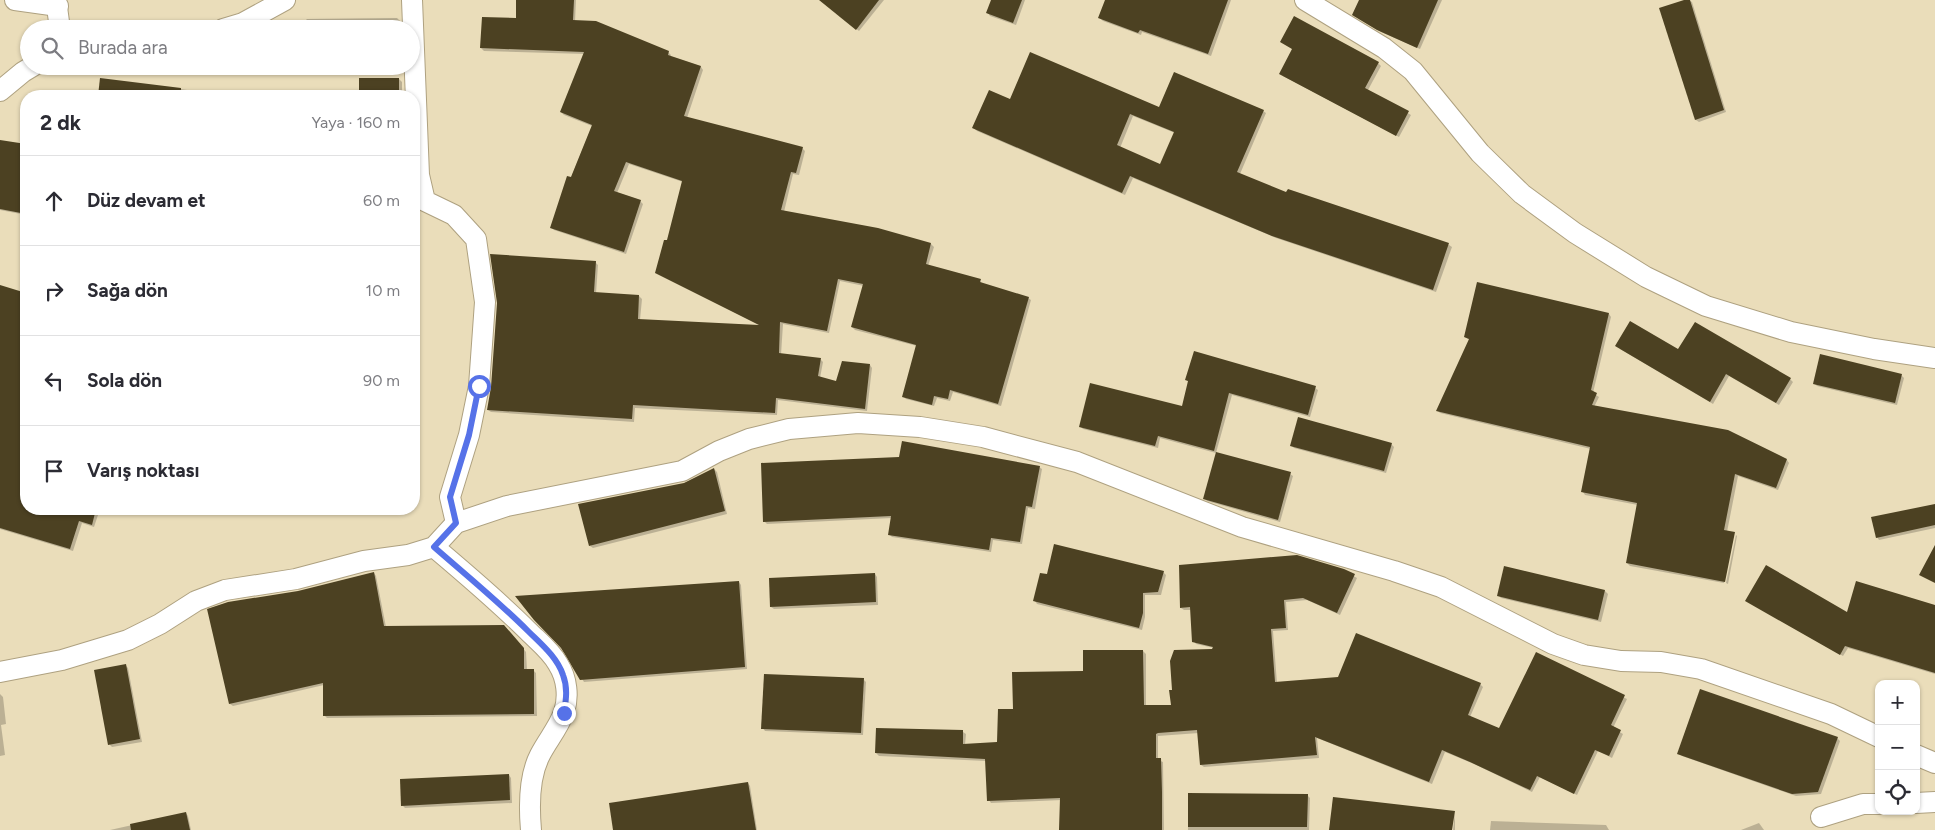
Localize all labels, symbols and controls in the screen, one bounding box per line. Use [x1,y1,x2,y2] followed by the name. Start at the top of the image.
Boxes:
[20,20,420,75] search box
[38,34,66,62] icon: search
[78,36,168,59] text: Burada ara
[40,110,81,135] text: 2 dk
[311,113,400,132] text: Yaya · 160 m
[40,187,68,215] icon: ahead
[87,189,206,212] text: Düz devam et
[363,191,400,210] text: 60 m
[40,277,68,305] icon: right
[87,279,168,302] text: Sağa dön
[366,281,400,300] text: 10 m
[40,367,68,395] icon: left
[87,369,162,392] text: Sola dön
[363,371,400,390] text: 90 m
[468,375,491,398] route start
[40,457,68,485] icon: arrive
[87,459,199,482] text: Varış noktası
[1875,680,1920,815] map controls
[1875,680,1920,725] button: +
[553,702,576,725] route end
[1875,725,1920,770] button: −
[1875,770,1920,815] button: locate

